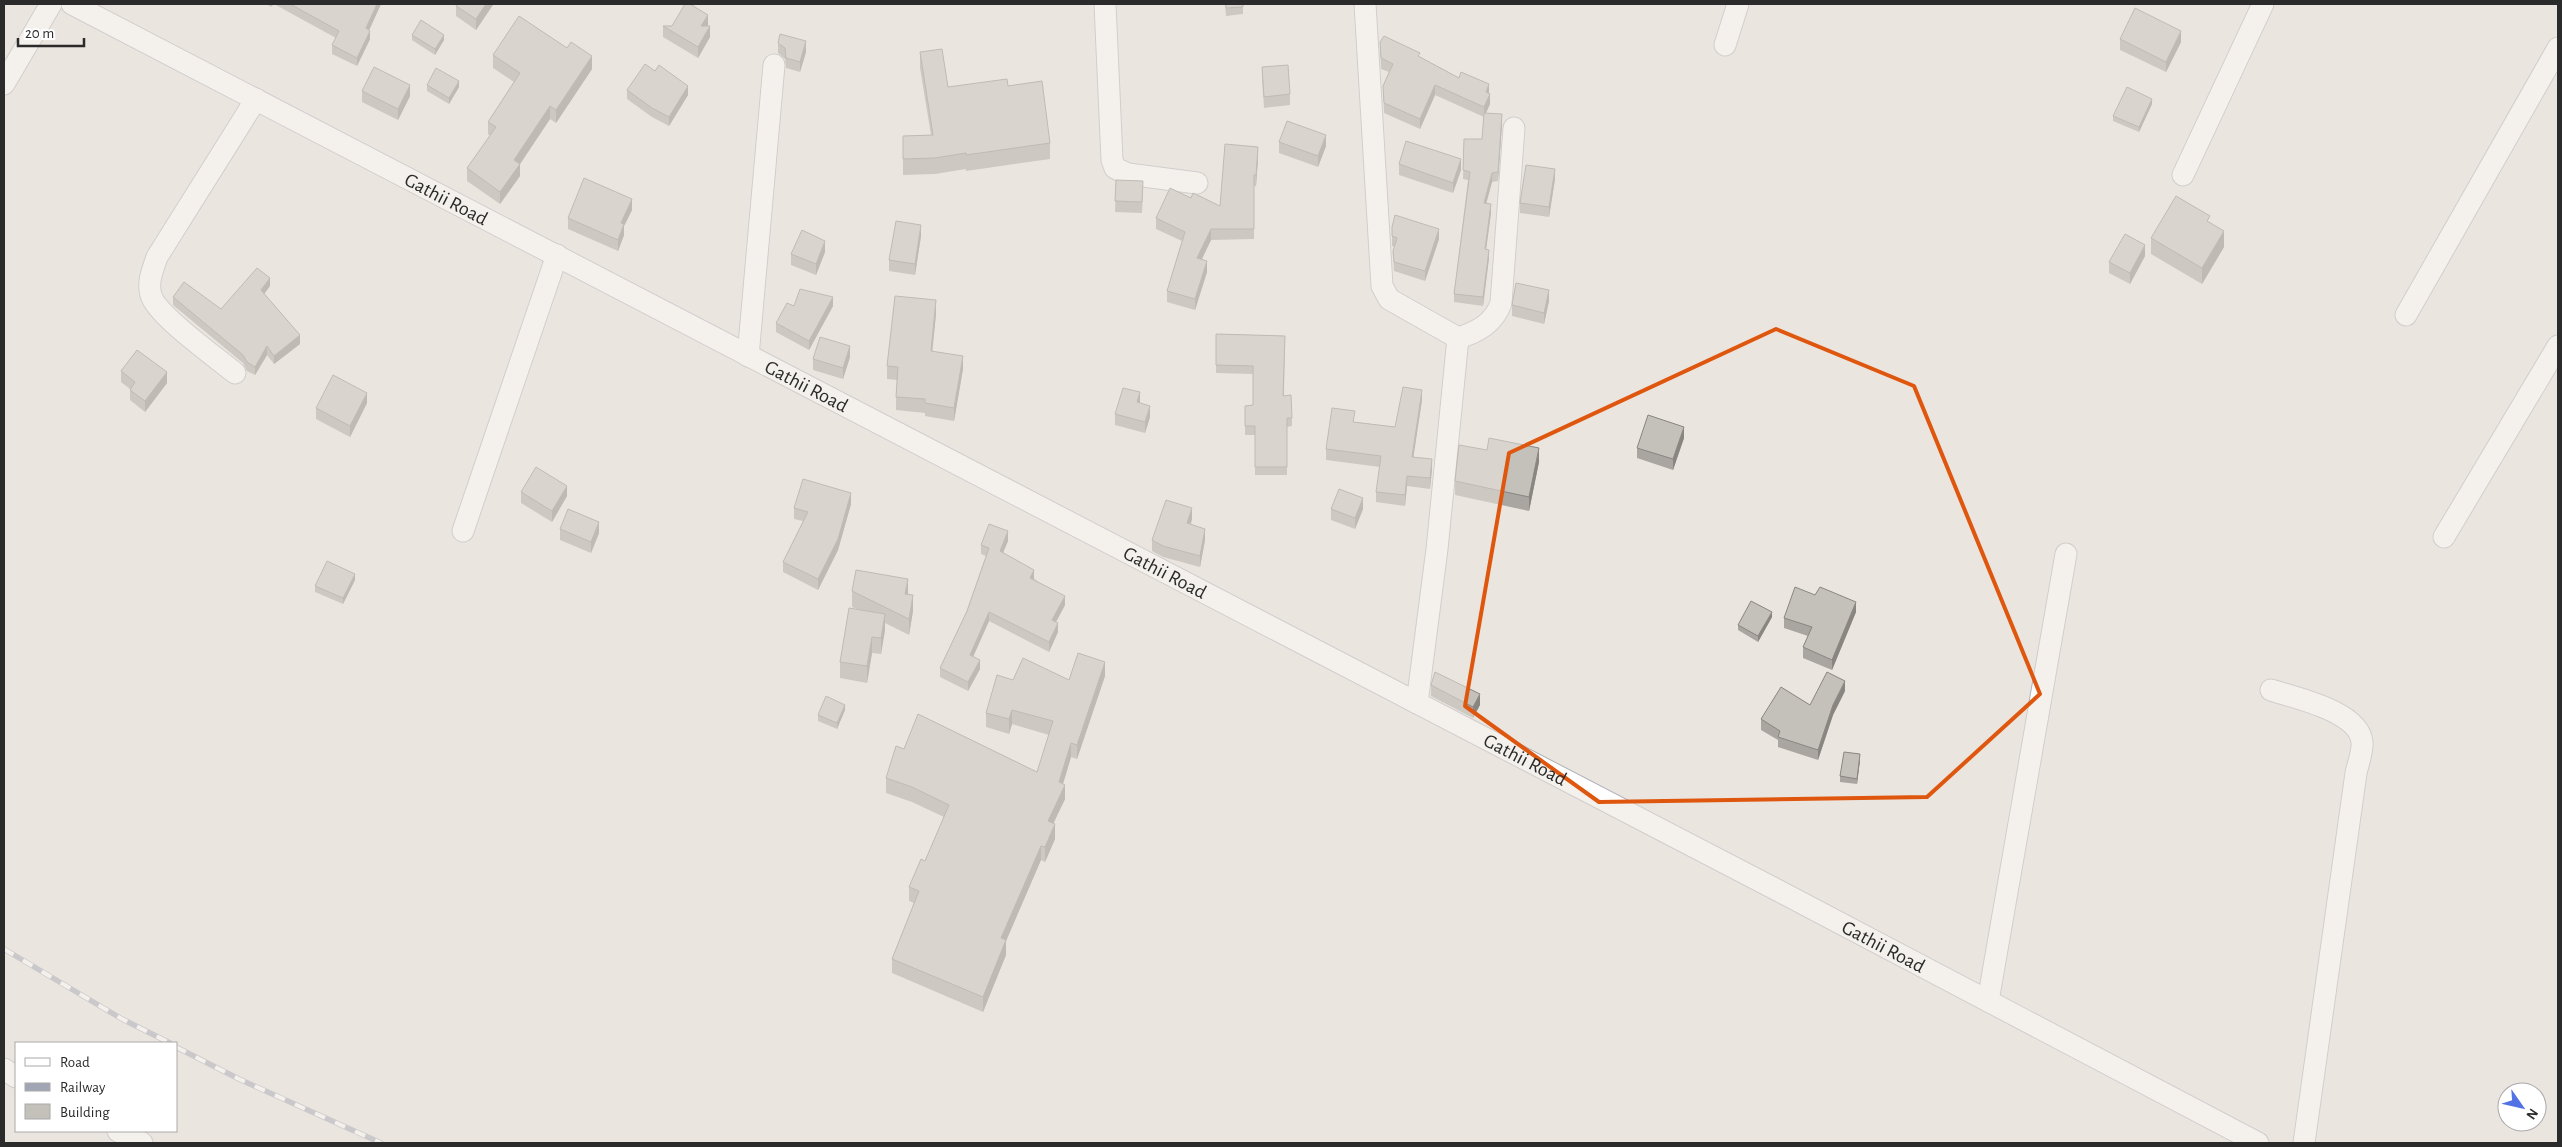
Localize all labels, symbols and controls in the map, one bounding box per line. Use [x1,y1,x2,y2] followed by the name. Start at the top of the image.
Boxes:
[18,15,84,47] scale bar
[25,26,54,41] text: 20 m
[401,170,491,229] street label: Gathii Road
[761,357,851,416] street label: Gathii Road
[1120,543,1210,603] street label: Gathii Road
[1480,730,1570,790] street label: Gathii Road
[1838,917,1928,977] street label: Gathii Road
[15,1042,178,1132] legend
[60,1055,90,1070] text: Road
[60,1080,106,1095] text: Railway
[2497,1082,2547,1132] north arrow
[60,1105,110,1120] text: Building
[2523,1106,2540,1122] text: N

